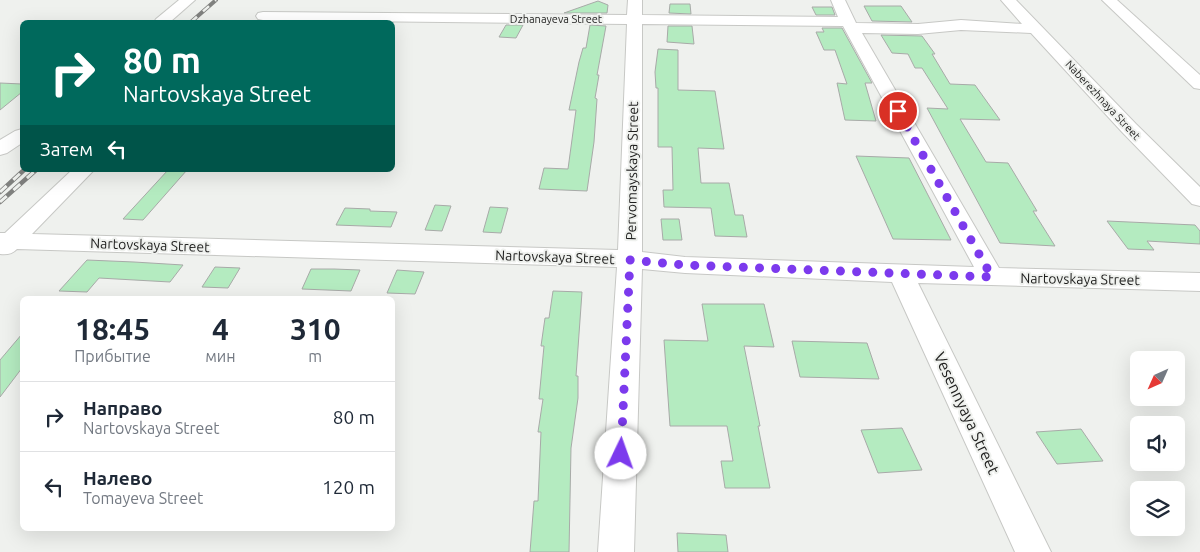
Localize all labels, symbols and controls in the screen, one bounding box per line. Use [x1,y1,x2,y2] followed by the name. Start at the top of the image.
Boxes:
[510,13,603,25] street label: Dzhanayeva Street
[40,40,105,105] icon: right
[123,40,201,80] text: 80 m
[1063,58,1143,143] street label: Naberezhnaya Street
[123,81,311,106] text: Nartovskaya Street
[877,90,919,132] pin
[884,97,912,125] icon: arrive
[623,101,641,241] street label: Pervomayskaya Street
[103,135,131,163] icon: left
[40,138,93,160] text: Затем
[90,235,210,255] street label: Nartovskaya Street
[495,247,615,267] street label: Nartovskaya Street
[1020,270,1140,288] street label: Nartovskaya Street
[75,312,150,346] text: 18:45
[212,312,229,346] text: 4
[290,312,341,346] text: 310
[74,347,151,365] text: Прибытие
[205,347,236,365] text: мин
[308,347,322,365] text: m
[931,349,1003,477] street label: Vesennyaya Street
[1130,351,1185,406] north arrow
[1130,351,1185,536] map controls
[83,397,163,419] text: Направо
[40,403,68,431] icon: right
[333,406,375,428] text: 80 m
[1130,416,1185,471] button: sound
[83,419,220,437] text: Nartovskaya Street
[594,427,646,479] position arrow
[83,467,152,489] text: Налево
[40,473,68,501] icon: left
[322,476,375,498] text: 120 m
[1130,481,1185,536] button: layers
[83,489,203,507] text: Tomayeva Street

